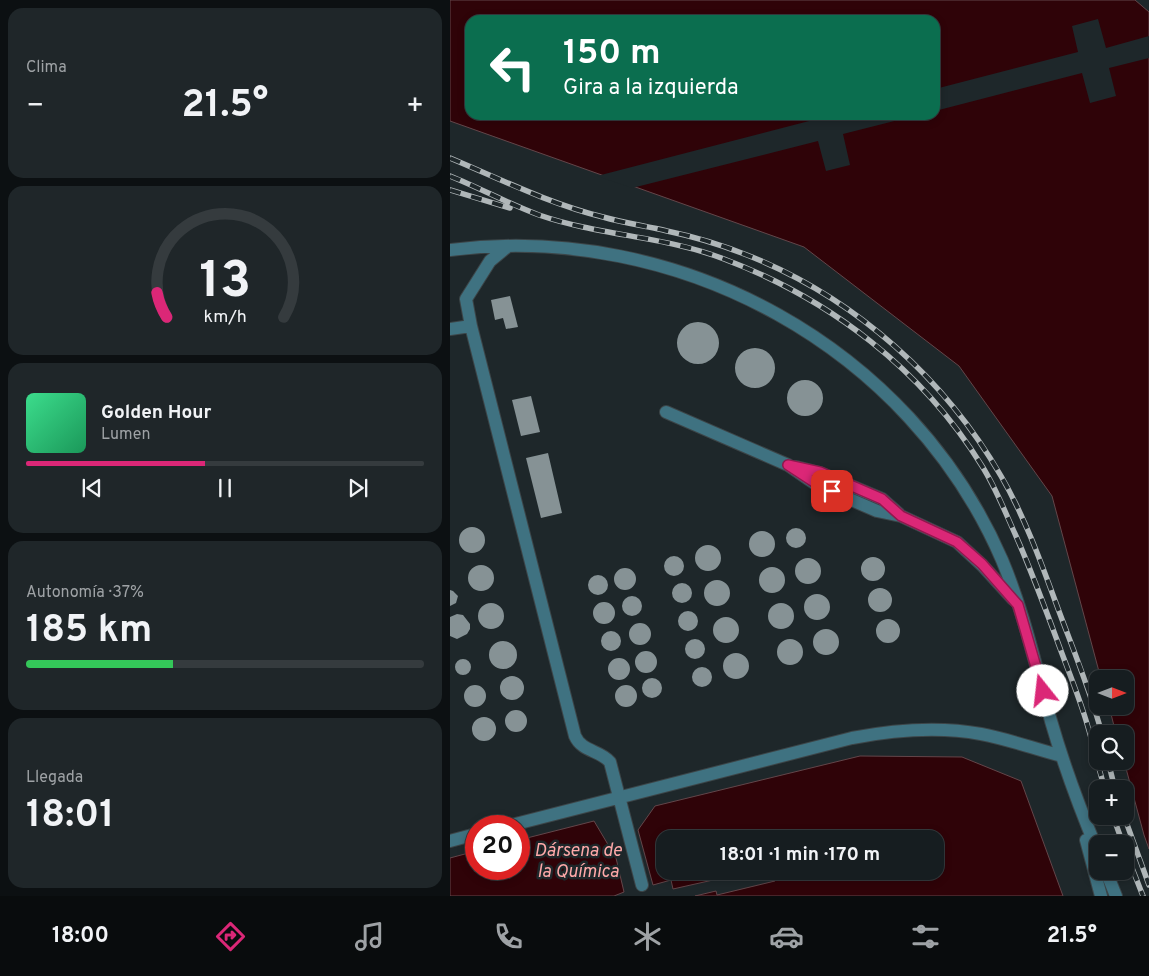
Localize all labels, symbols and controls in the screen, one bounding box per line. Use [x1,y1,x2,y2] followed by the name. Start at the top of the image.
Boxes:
[563,32,661,76] text: 150 m
[480,35,545,100] icon: left
[26,58,67,78] text: Clima
[563,75,739,102] text: Gira a la izquierda
[182,82,268,131] text: 21.5°
[26,89,44,125] text: −
[406,89,424,125] text: +
[199,250,251,316] text: 13
[203,306,247,329] text: km/h
[101,401,212,425] text: Golden Hour
[101,425,151,445] text: Lumen
[811,470,853,512] pin
[78,474,106,502] icon: previous
[211,474,239,502] icon: pause
[344,474,372,502] icon: next
[818,477,846,505] icon: arrive
[26,583,144,603] text: Autonomía · 37%
[26,607,152,656] text: 185 km
[1016,664,1068,716] position arrow
[1089,670,1134,715] north arrow
[1089,670,1134,880] map controls
[1089,725,1134,770] button: search
[26,768,83,788] text: Llegada
[1089,780,1134,825] button: +
[26,792,115,841] text: 18:01
[465,815,530,880] speed limit sign: 20
[1089,835,1134,880] button: −
[534,840,622,884] water label: Dársena de la Química
[720,843,880,867] text: 18:01 · 1 min · 170 m
[213,919,248,954] icon: directions
[352,919,387,954] icon: music
[491,919,526,954] icon: phone
[630,919,665,954] icon: climate
[769,919,804,954] icon: car
[908,919,943,954] icon: filters
[52,923,109,950] text: 18:00
[1047,923,1097,950] text: 21.5°

